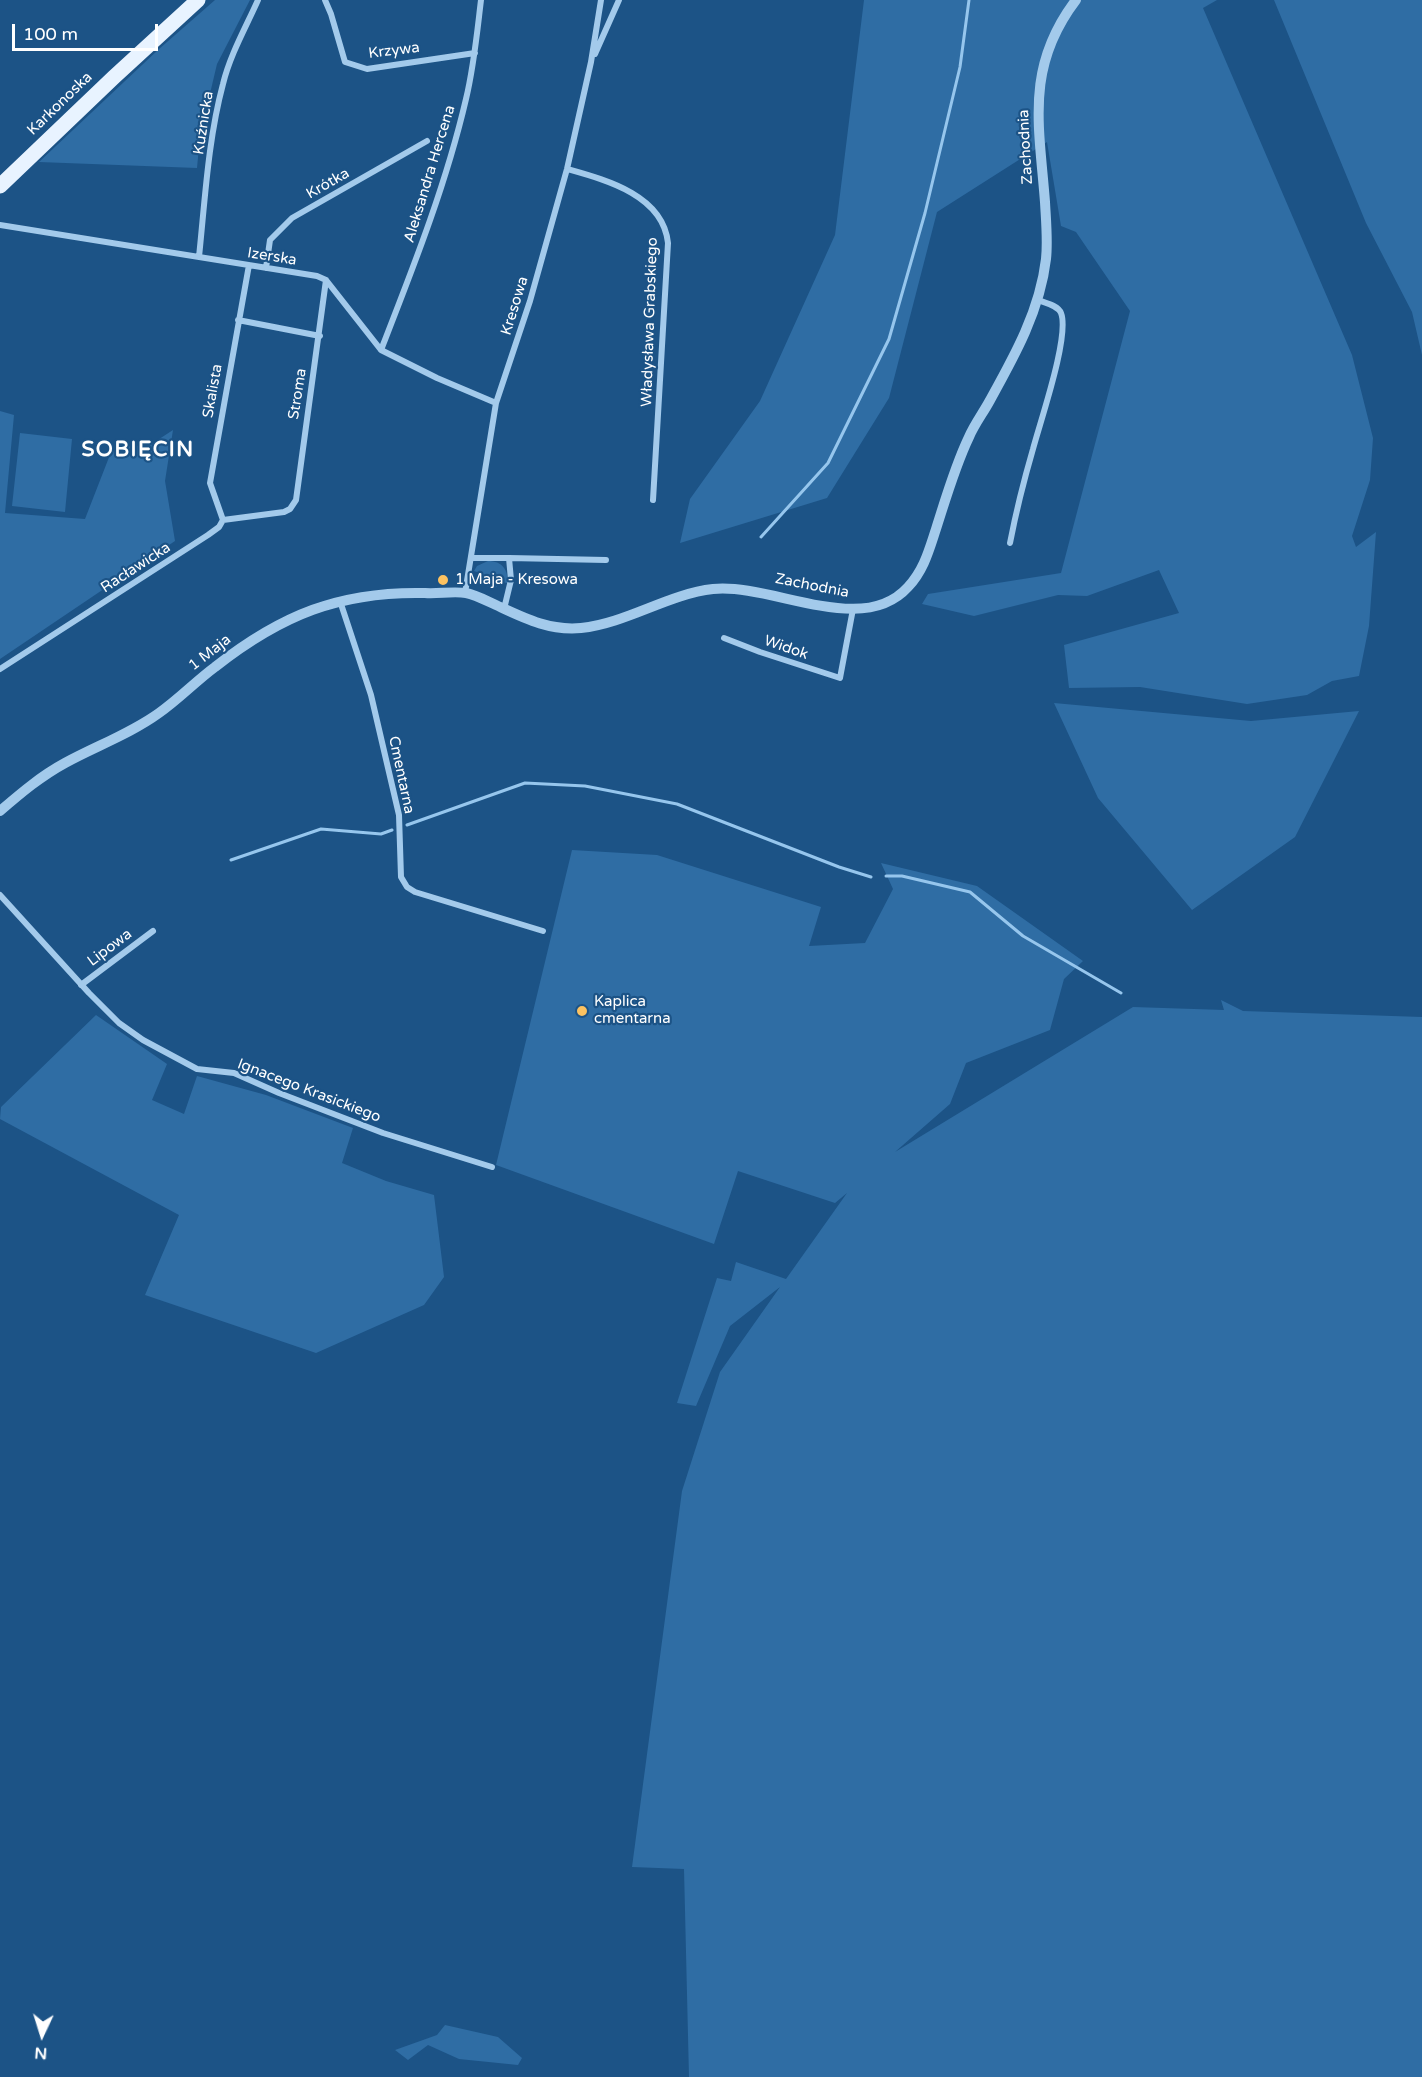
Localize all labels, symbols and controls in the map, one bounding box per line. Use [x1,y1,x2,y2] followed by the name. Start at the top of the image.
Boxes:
[15,12,160,50] scale bar
[23,23,78,45] text: 100 m
[367,39,421,63] street label: Krzywa
[24,69,96,139] street label: Karkonoska
[190,90,218,156] street label: Kuźnicka
[401,103,459,245] street label: Aleksandra Hercena
[1015,109,1037,185] street label: Zachodnia
[303,165,353,203] street label: Krótka
[638,237,662,407] street label: Władysława Grabskiego
[246,244,298,270] street label: Izerska
[498,274,532,338] street label: Kresowa
[199,363,227,419] street label: Skalista
[285,367,311,421] street label: Stroma
[81,437,195,463] district label: SOBIĘCIN
[98,539,174,597] street label: Racławicka
[773,570,851,602] street label: Zachodnia
[455,571,578,589] place label: 1 Maja - Kresowa
[436,573,450,587] marker: 1 Maja - Kresowa
[185,631,235,675] street label: 1 Maja
[762,632,810,664] street label: Widok
[384,734,418,816] street label: Cmentarna
[84,925,136,971] street label: Lipowa
[594,993,671,1028] place label: Kaplica cmentarna
[575,1004,589,1018] marker: Kaplica cmentarna
[235,1055,383,1127] street label: Ignacego Krasickiego
[12,2005,72,2065] north arrow
[34,2043,48,2063] text: N

